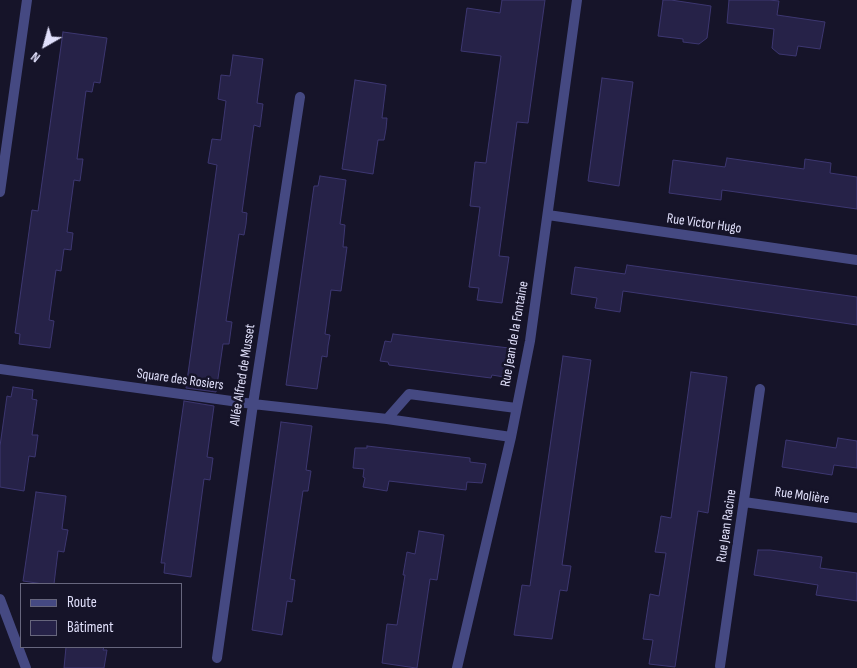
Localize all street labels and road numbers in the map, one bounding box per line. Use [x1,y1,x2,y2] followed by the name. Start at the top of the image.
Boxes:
[666,210,742,238] street label: Rue Victor Hugo
[497,280,533,388] street label: Rue Jean de la Fontaine
[227,323,259,427] street label: Allée Alfred de Musset
[135,366,225,394] street label: Square des Rosiers
[774,484,830,508] street label: Rue Molière
[714,488,740,564] street label: Rue Jean Racine

